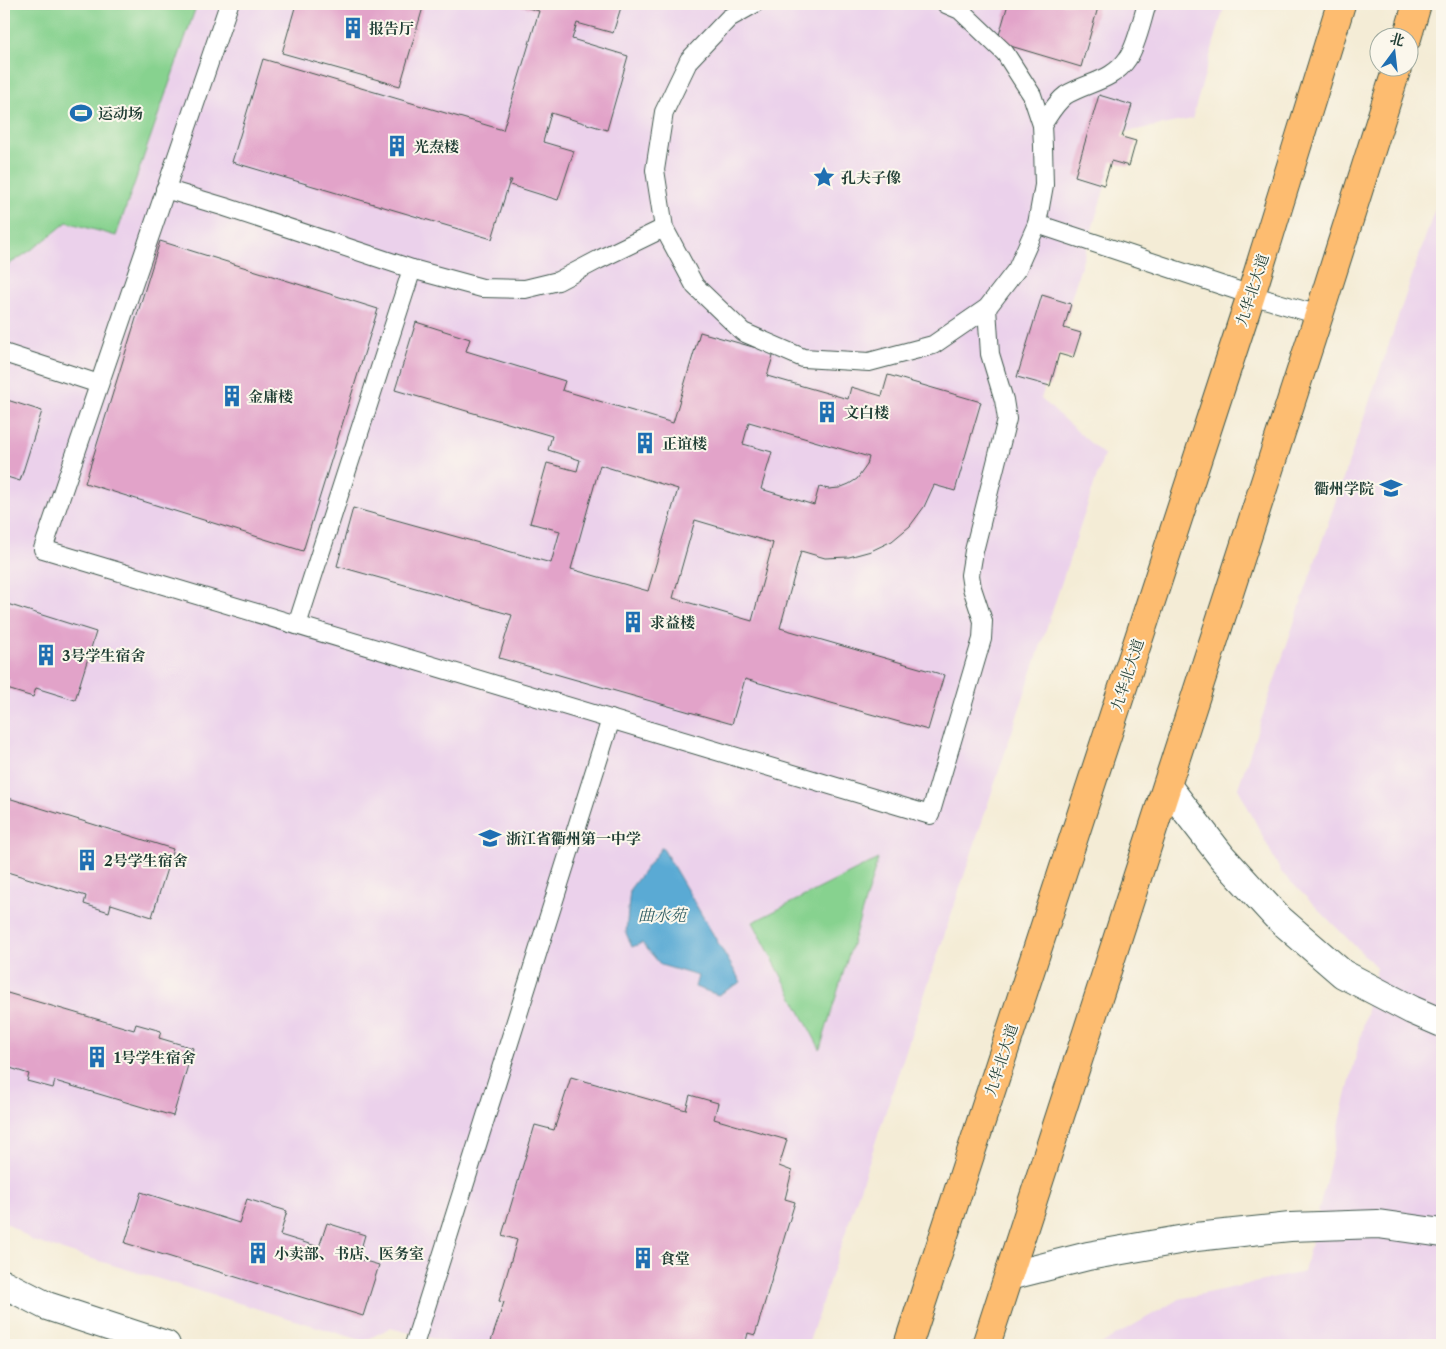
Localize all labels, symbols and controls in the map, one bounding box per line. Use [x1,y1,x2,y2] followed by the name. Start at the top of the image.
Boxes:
[340,15,366,41] building icon: 报告厅
[369,19,414,38] place label: 报告厅
[1368,28,1418,78] north arrow
[1388,29,1406,50] text: 北
[68,100,94,126] sports icon: 运动场
[98,104,143,123] place label: 运动场
[384,133,410,159] building icon: 光焘楼
[414,137,459,156] place label: 光焘楼
[811,164,837,190] place icon: 孔夫子像
[841,168,901,187] place label: 孔夫子像
[1231,251,1273,329] street label: 九华北大道
[219,383,245,409] building icon: 金庸楼
[248,387,293,406] place label: 金庸楼
[814,399,840,425] building icon: 文白楼
[844,403,889,422] place label: 文白楼
[632,430,658,456] building icon: 正谊楼
[662,434,707,453] place label: 正谊楼
[1378,475,1404,501] school or university icon: 衢州学院
[1314,479,1374,498] place label: 衢州学院
[620,609,646,635] building icon: 求益楼
[650,613,695,632] place label: 求益楼
[1106,636,1148,714] street label: 九华北大道
[33,642,59,668] building icon: 3号学生宿舍
[62,646,145,665] place label: 3号学生宿舍
[477,825,503,851] school or university icon: 浙江省衢州第一中学
[506,829,641,848] place label: 浙江省衢州第一中学
[74,847,100,873] building icon: 2号学生宿舍
[104,851,188,870] place label: 2号学生宿舍
[638,905,689,925] water label: 曲水苑
[980,1021,1022,1099] street label: 九华北大道
[84,1044,110,1070] building icon: 1号学生宿舍
[114,1048,196,1067] place label: 1号学生宿舍
[245,1240,271,1266] building icon: 小卖部、书店、医务室
[274,1244,424,1263] place label: 小卖部、书店、医务室
[630,1245,656,1271] building icon: 食堂
[660,1249,690,1268] place label: 食堂

